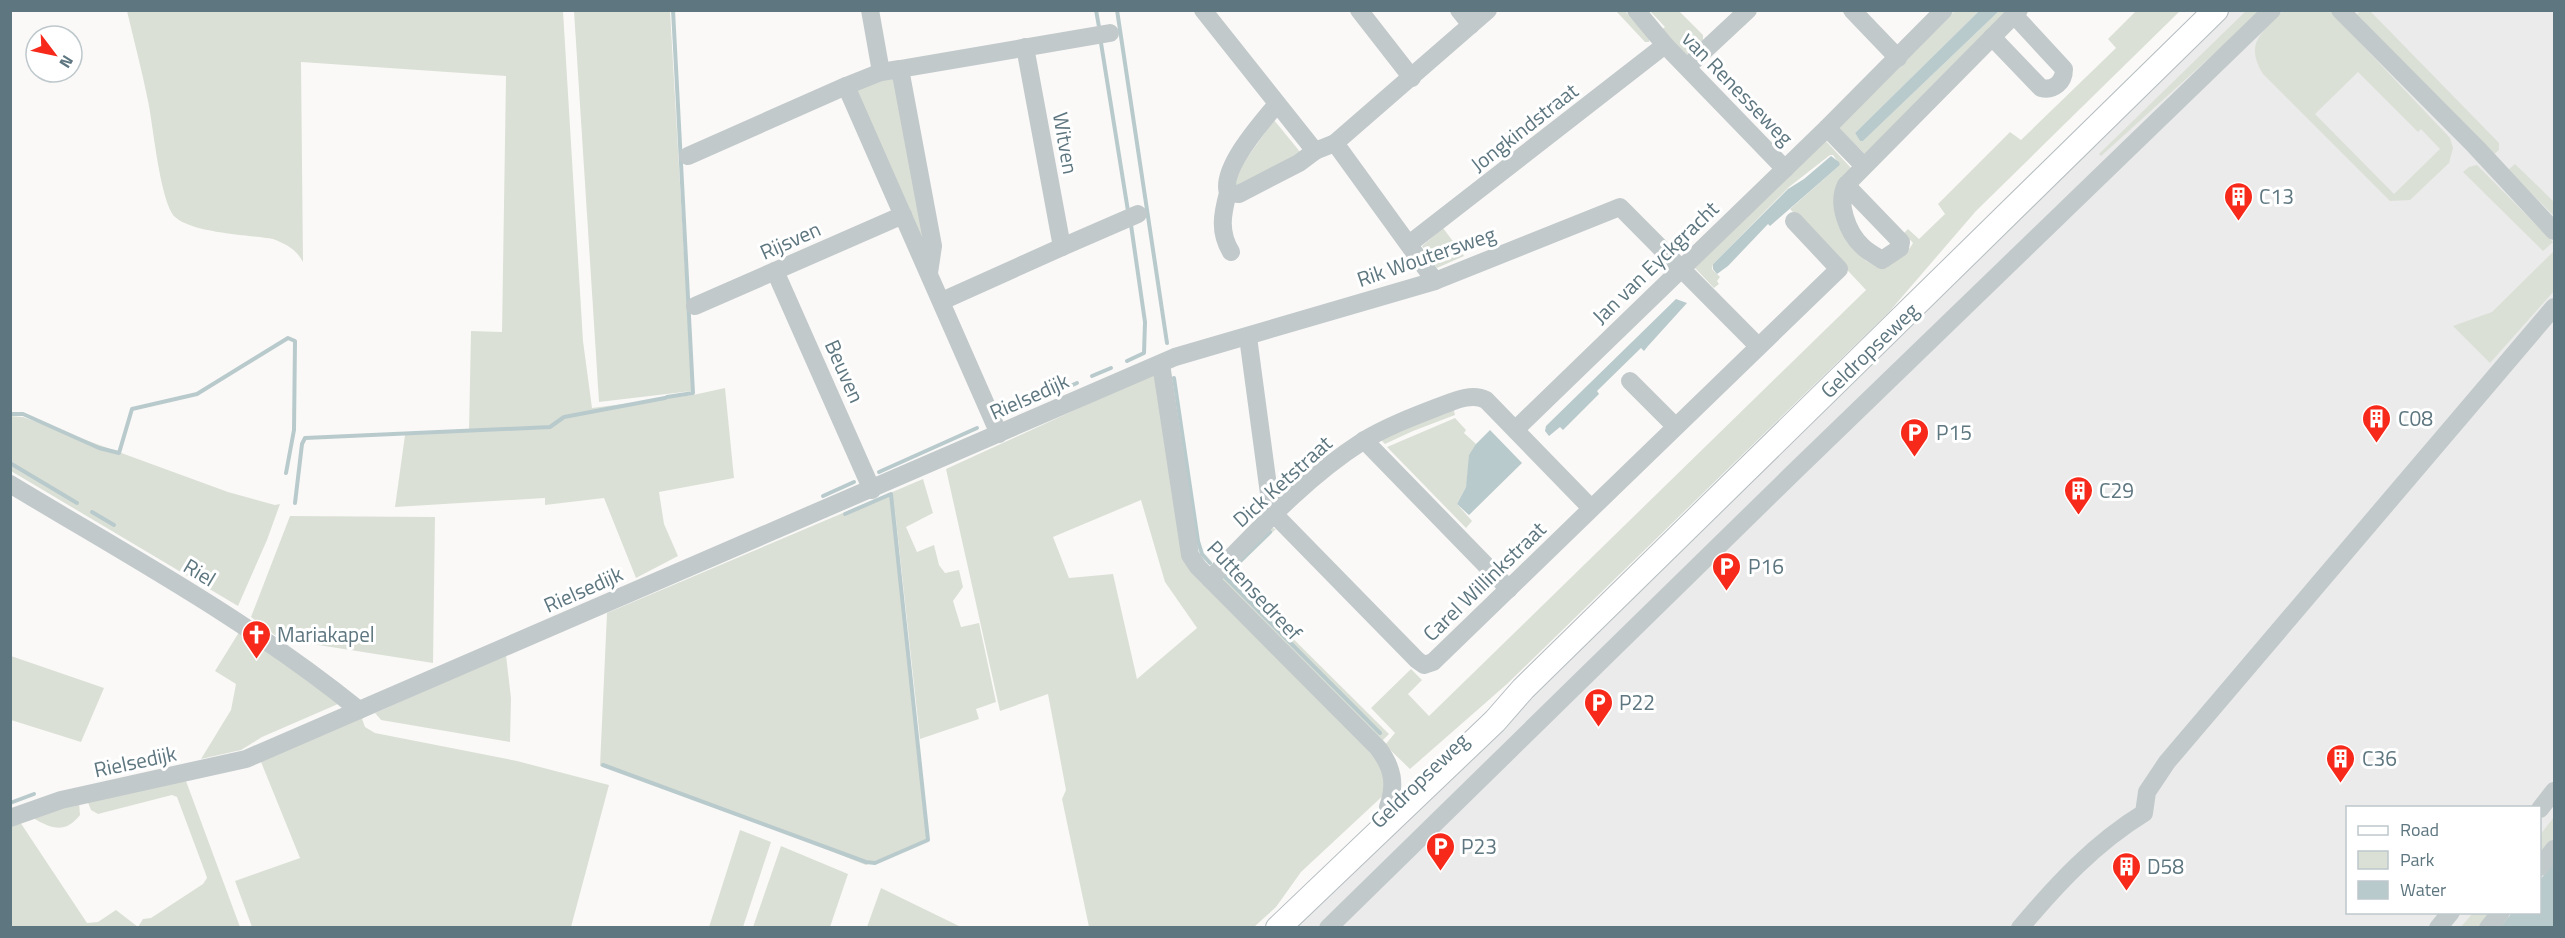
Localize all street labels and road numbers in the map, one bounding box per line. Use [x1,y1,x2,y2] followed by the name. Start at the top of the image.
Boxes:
[1675,23,1801,153] street label: van Renesseweg
[1463,74,1585,179] street label: Jongkindstraat
[1045,110,1087,176] street label: Witven
[1584,193,1726,331] street label: Jan van Eyckgracht
[754,212,826,268] street label: Rijsven
[1352,217,1500,295] street label: Rik Woutersweg
[1812,294,1926,405] street label: Geldropseweg
[817,334,873,408] street label: Beuven
[984,364,1074,428] street label: Rielsedijk
[1225,427,1339,534] street label: Dick Ketstraat
[1415,513,1553,648] street label: Carel Willinkstraat
[1200,533,1310,647] street label: Puttensedreef
[178,550,222,594] street label: Riel
[538,557,628,621] street label: Rielsedijk
[1362,724,1476,835] street label: Geldropseweg
[91,737,179,785] street label: Rielsedijk

